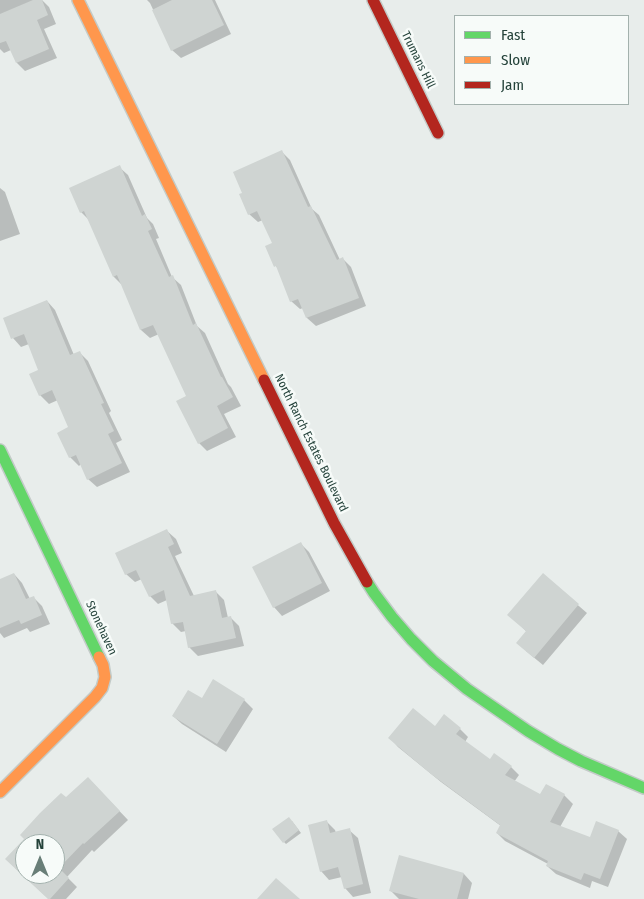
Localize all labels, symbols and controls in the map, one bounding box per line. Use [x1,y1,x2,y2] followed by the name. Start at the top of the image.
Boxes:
[454,15,629,105] legend
[501,26,525,44] text: Fast
[398,29,438,91] street label: Trumans Hill
[501,51,530,69] text: Slow
[501,76,524,94] text: Jam
[271,372,351,514] street label: North Ranch Estates Boulevard
[82,599,120,657] street label: Stonehaven
[15,834,65,884] north arrow
[36,836,44,853] text: N

